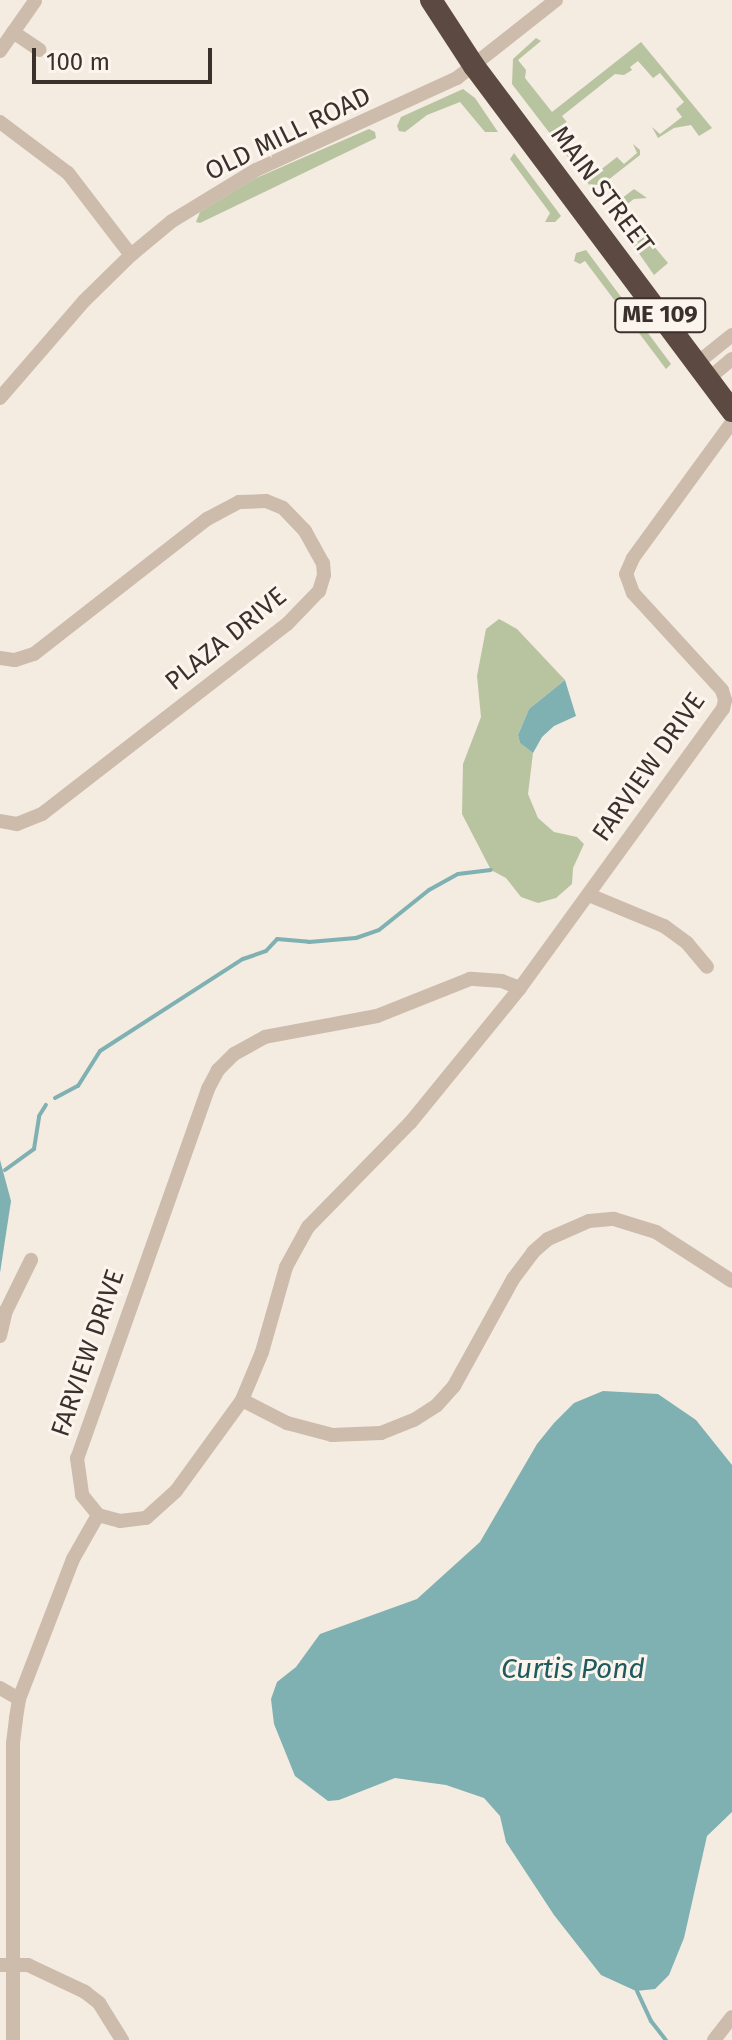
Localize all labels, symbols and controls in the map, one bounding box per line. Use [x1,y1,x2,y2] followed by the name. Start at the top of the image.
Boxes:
[36,32,216,82] scale bar
[46,48,110,76] text: 100 m
[200,80,376,188] street label: OLD MILL ROAD
[544,120,660,260] street label: MAIN STREET
[614,295,706,335] road number: ME 109
[159,581,293,697] street label: PLAZA DRIVE
[586,686,712,848] street label: FARVIEW DRIVE
[45,1265,131,1441] street label: FARVIEW DRIVE
[501,1652,645,1686] water label: Curtis Pond

